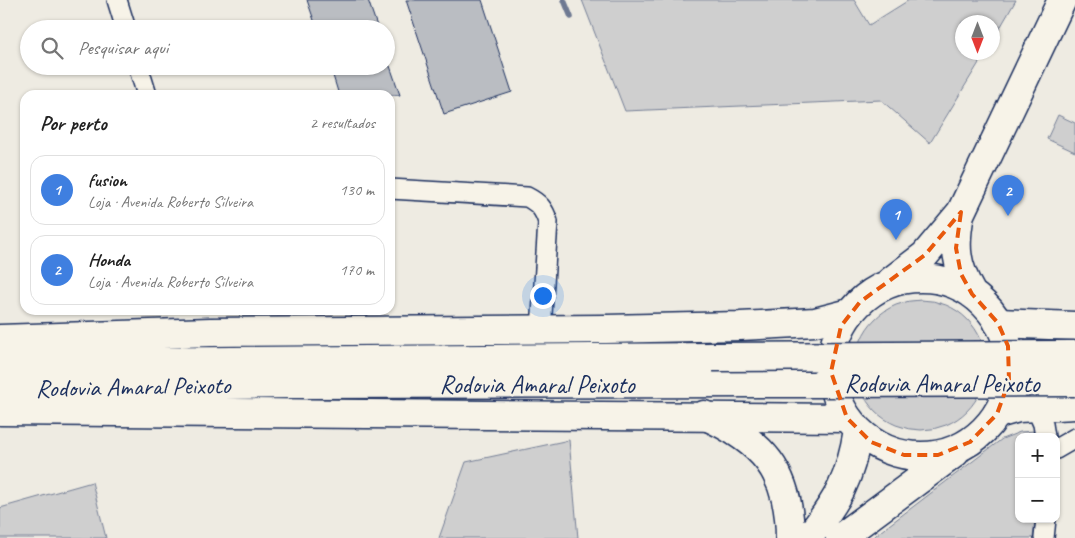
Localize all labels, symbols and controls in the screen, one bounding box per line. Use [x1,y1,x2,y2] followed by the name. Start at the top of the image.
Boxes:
[955,15,1000,60] north arrow
[20,20,395,75] search box
[38,34,66,62] icon: search
[78,36,168,60] text: Pesquisar aqui
[40,110,107,136] text: Por perto
[310,113,375,133] text: 2 resultados
[88,168,127,192] text: fusion
[992,175,1024,216] pin: 2
[53,180,61,200] text: 1
[340,180,374,200] text: 130 m
[88,192,253,212] text: Loja · Avenida Roberto Silveira
[880,199,912,240] pin: 1
[88,248,130,272] text: Honda
[53,260,61,280] text: 2
[340,260,374,280] text: 170 m
[88,272,253,292] text: Loja · Avenida Roberto Silveira
[530,283,556,309] your location
[844,368,1041,400] street label: Rodovia Amaral Peixoto
[35,369,232,405] street label: Rodovia Amaral Peixoto
[439,369,636,401] street label: Rodovia Amaral Peixoto
[1015,433,1060,523] map controls
[1015,433,1060,478] button: +
[1015,478,1060,523] button: −

